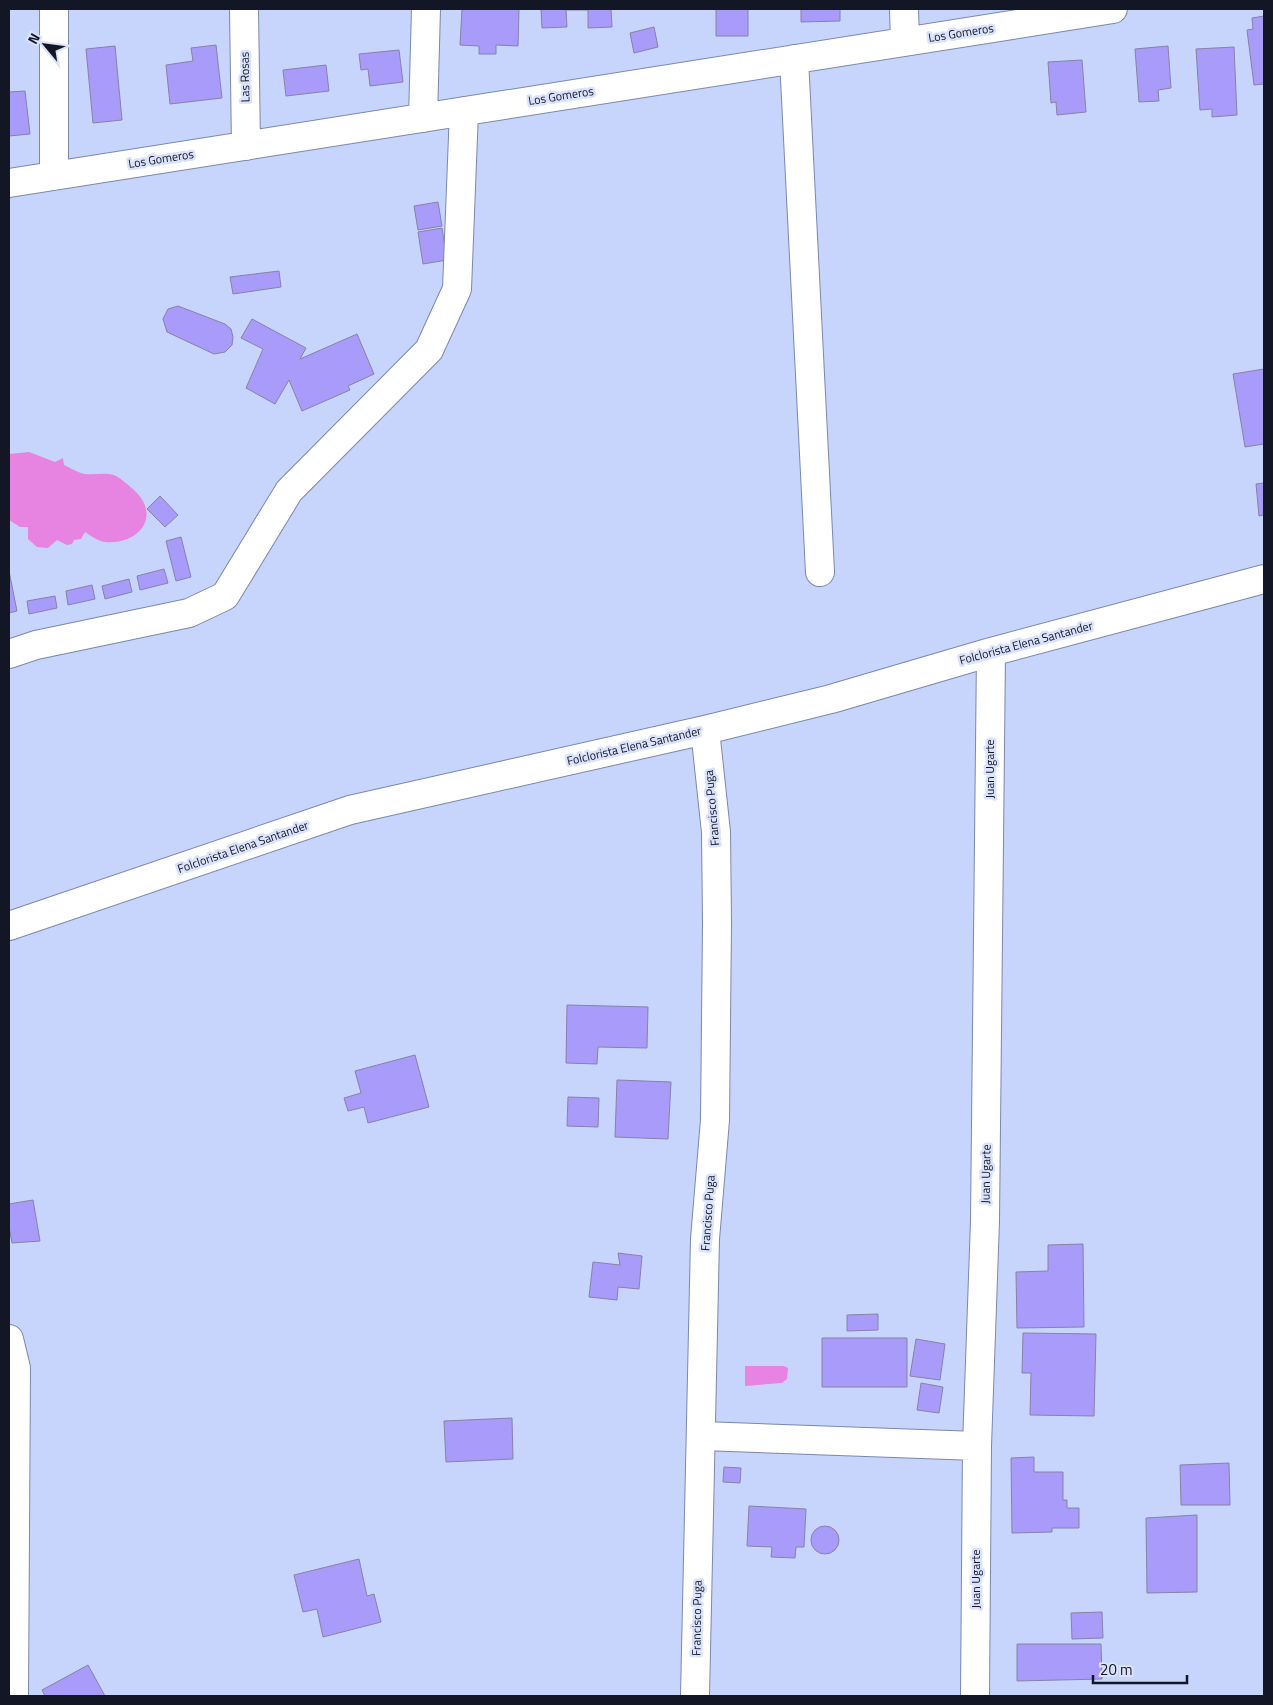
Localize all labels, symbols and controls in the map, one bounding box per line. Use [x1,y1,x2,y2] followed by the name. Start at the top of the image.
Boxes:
[927,18,995,47] street label: Los Gomeros
[20,20,70,70] north arrow
[22,29,45,48] text: N
[235,51,254,103] street label: Las Rosas
[527,81,595,110] street label: Los Gomeros
[127,144,195,173] street label: Los Gomeros
[957,616,1095,669] street label: Folclorista Elena Santander
[565,721,703,770] street label: Folclorista Elena Santander
[980,739,999,799] street label: Juan Ugarte
[699,769,724,847] street label: Francisco Puga
[175,815,311,878] street label: Folclorista Elena Santander
[975,1144,996,1204] street label: Juan Ugarte
[695,1174,720,1251] street label: Francisco Puga
[966,1549,985,1609] street label: Juan Ugarte
[686,1580,707,1656] street label: Francisco Puga
[1093,1652,1187,1684] scale bar
[1100,1658,1133,1681] text: 20 m

